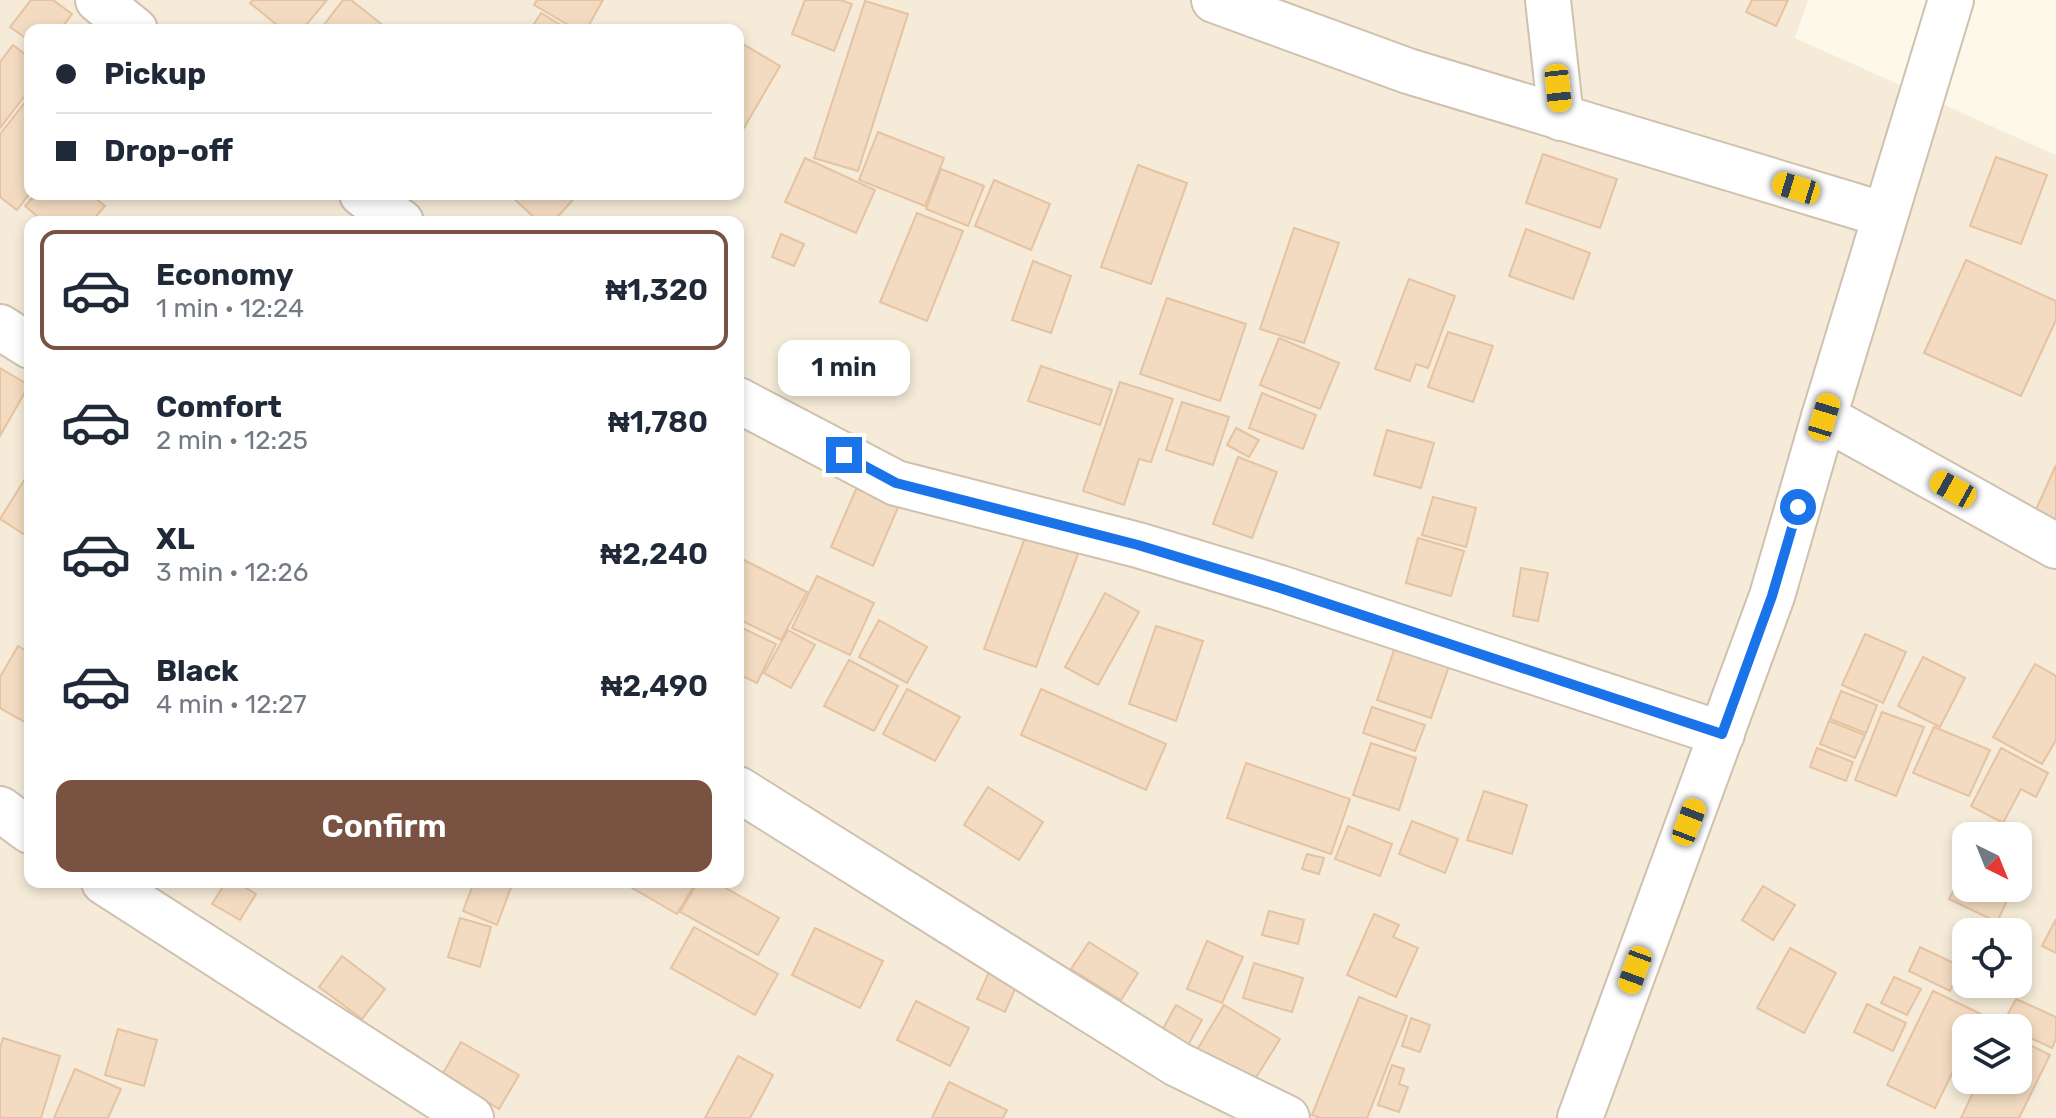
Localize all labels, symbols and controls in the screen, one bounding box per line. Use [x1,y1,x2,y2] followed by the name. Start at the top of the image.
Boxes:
[104,56,206,92] text: Pickup
[1544,63,1572,113] car
[104,133,233,169] text: Drop-off
[1770,170,1822,206] car
[60,254,132,326] icon: car
[156,257,294,293] text: Economy
[605,272,708,308] text: ₦1,320
[156,293,304,324] text: 1 min · 12:24
[778,339,910,395] callout: 1 min
[811,352,877,383] text: 1 min
[60,386,132,458] icon: car
[156,389,282,425] text: Comfort
[1806,391,1842,443] car
[608,404,708,440] text: ₦1,780
[156,425,308,456] text: 2 min · 12:25
[826,437,862,473] route end
[1926,467,1980,511] car
[1780,489,1816,525] route start
[60,518,132,590] icon: car
[156,521,195,557] text: XL
[600,536,708,572] text: ₦2,240
[156,557,308,588] text: 3 min · 12:26
[60,650,132,722] icon: car
[156,653,239,689] text: Black
[601,668,708,704] text: ₦2,490
[156,689,307,720] text: 4 min · 12:27
[56,780,712,872] button: Confirm
[1669,795,1709,849] car
[1952,822,2032,902] north arrow
[1952,822,2032,1094] map controls
[1952,918,2032,998] button: locate
[1616,943,1654,997] car
[1952,1014,2032,1094] button: layers

